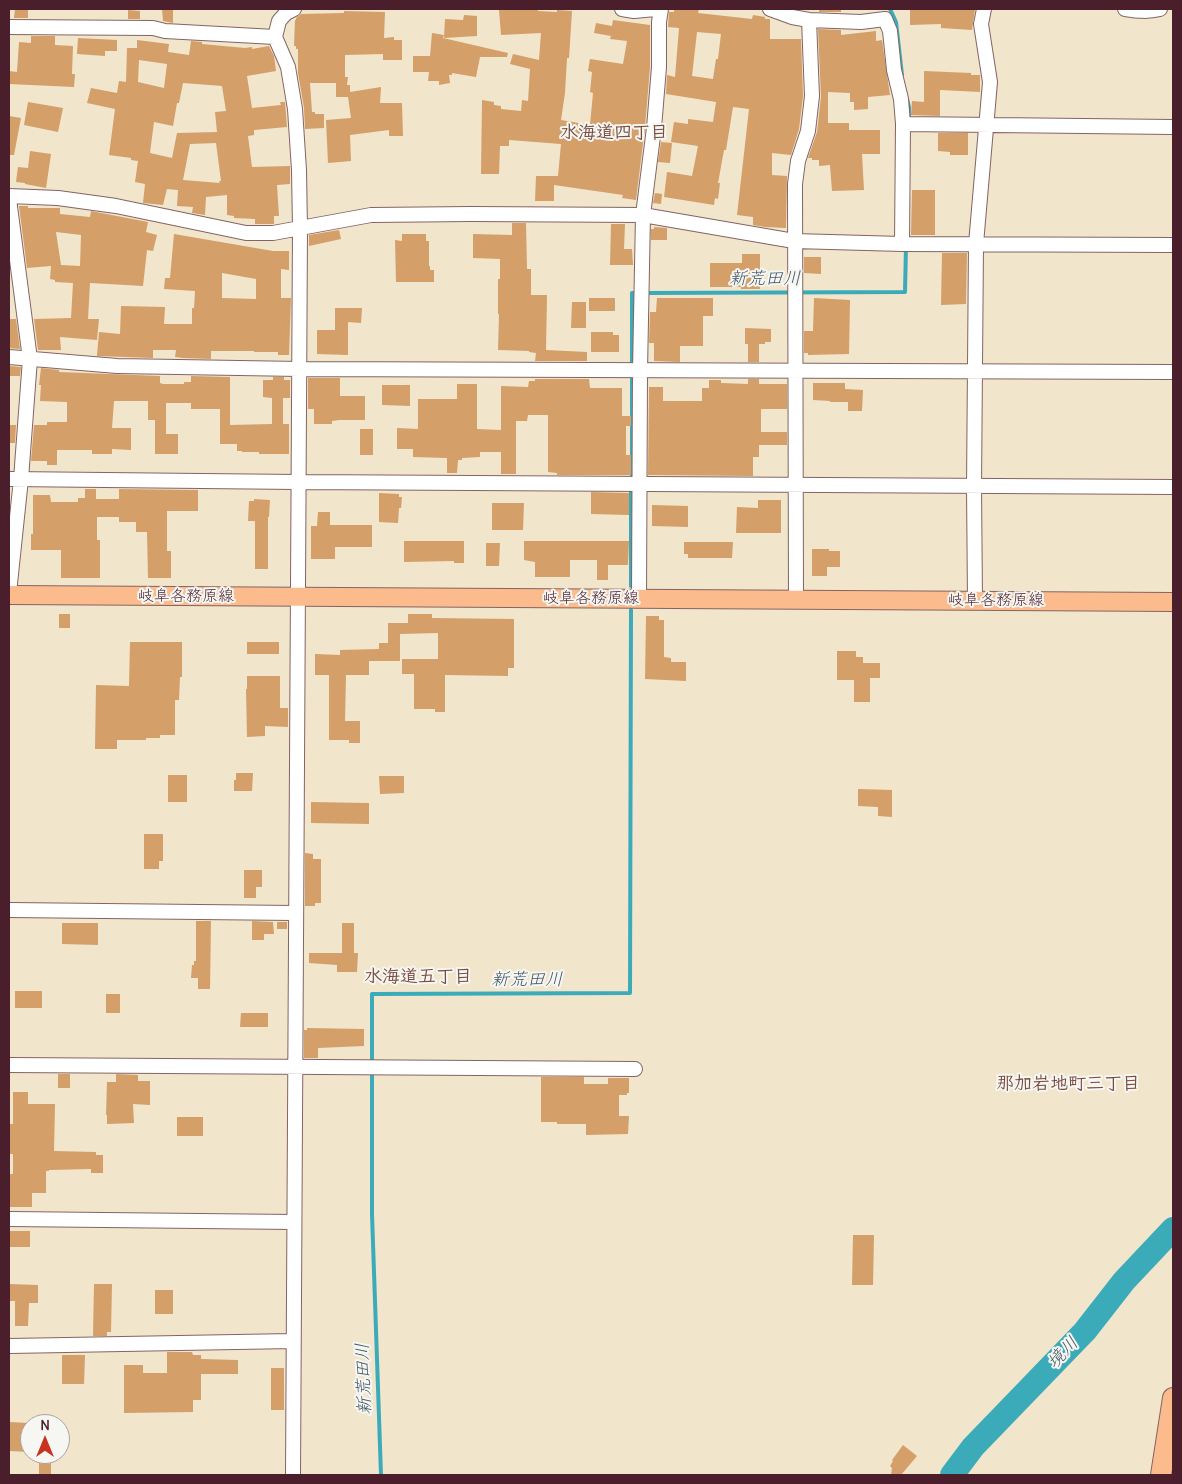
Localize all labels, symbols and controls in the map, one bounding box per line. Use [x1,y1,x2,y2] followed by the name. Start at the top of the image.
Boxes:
[560,122,668,144] district label: 水海道四丁目
[729,268,801,290] water label: 新荒田川
[138,586,234,606] street label: 岐阜各務原線
[543,588,639,608] street label: 岐阜各務原線
[948,590,1044,610] street label: 岐阜各務原線
[364,966,472,988] district label: 水海道五丁目
[491,969,563,991] water label: 新荒田川
[996,1073,1140,1095] district label: 那加岩地町三丁目
[1043,1333,1083,1373] water label: 境川
[352,1343,376,1415] water label: 新荒田川
[20,1414,70,1464] north arrow
[40,1416,50,1434] text: N

